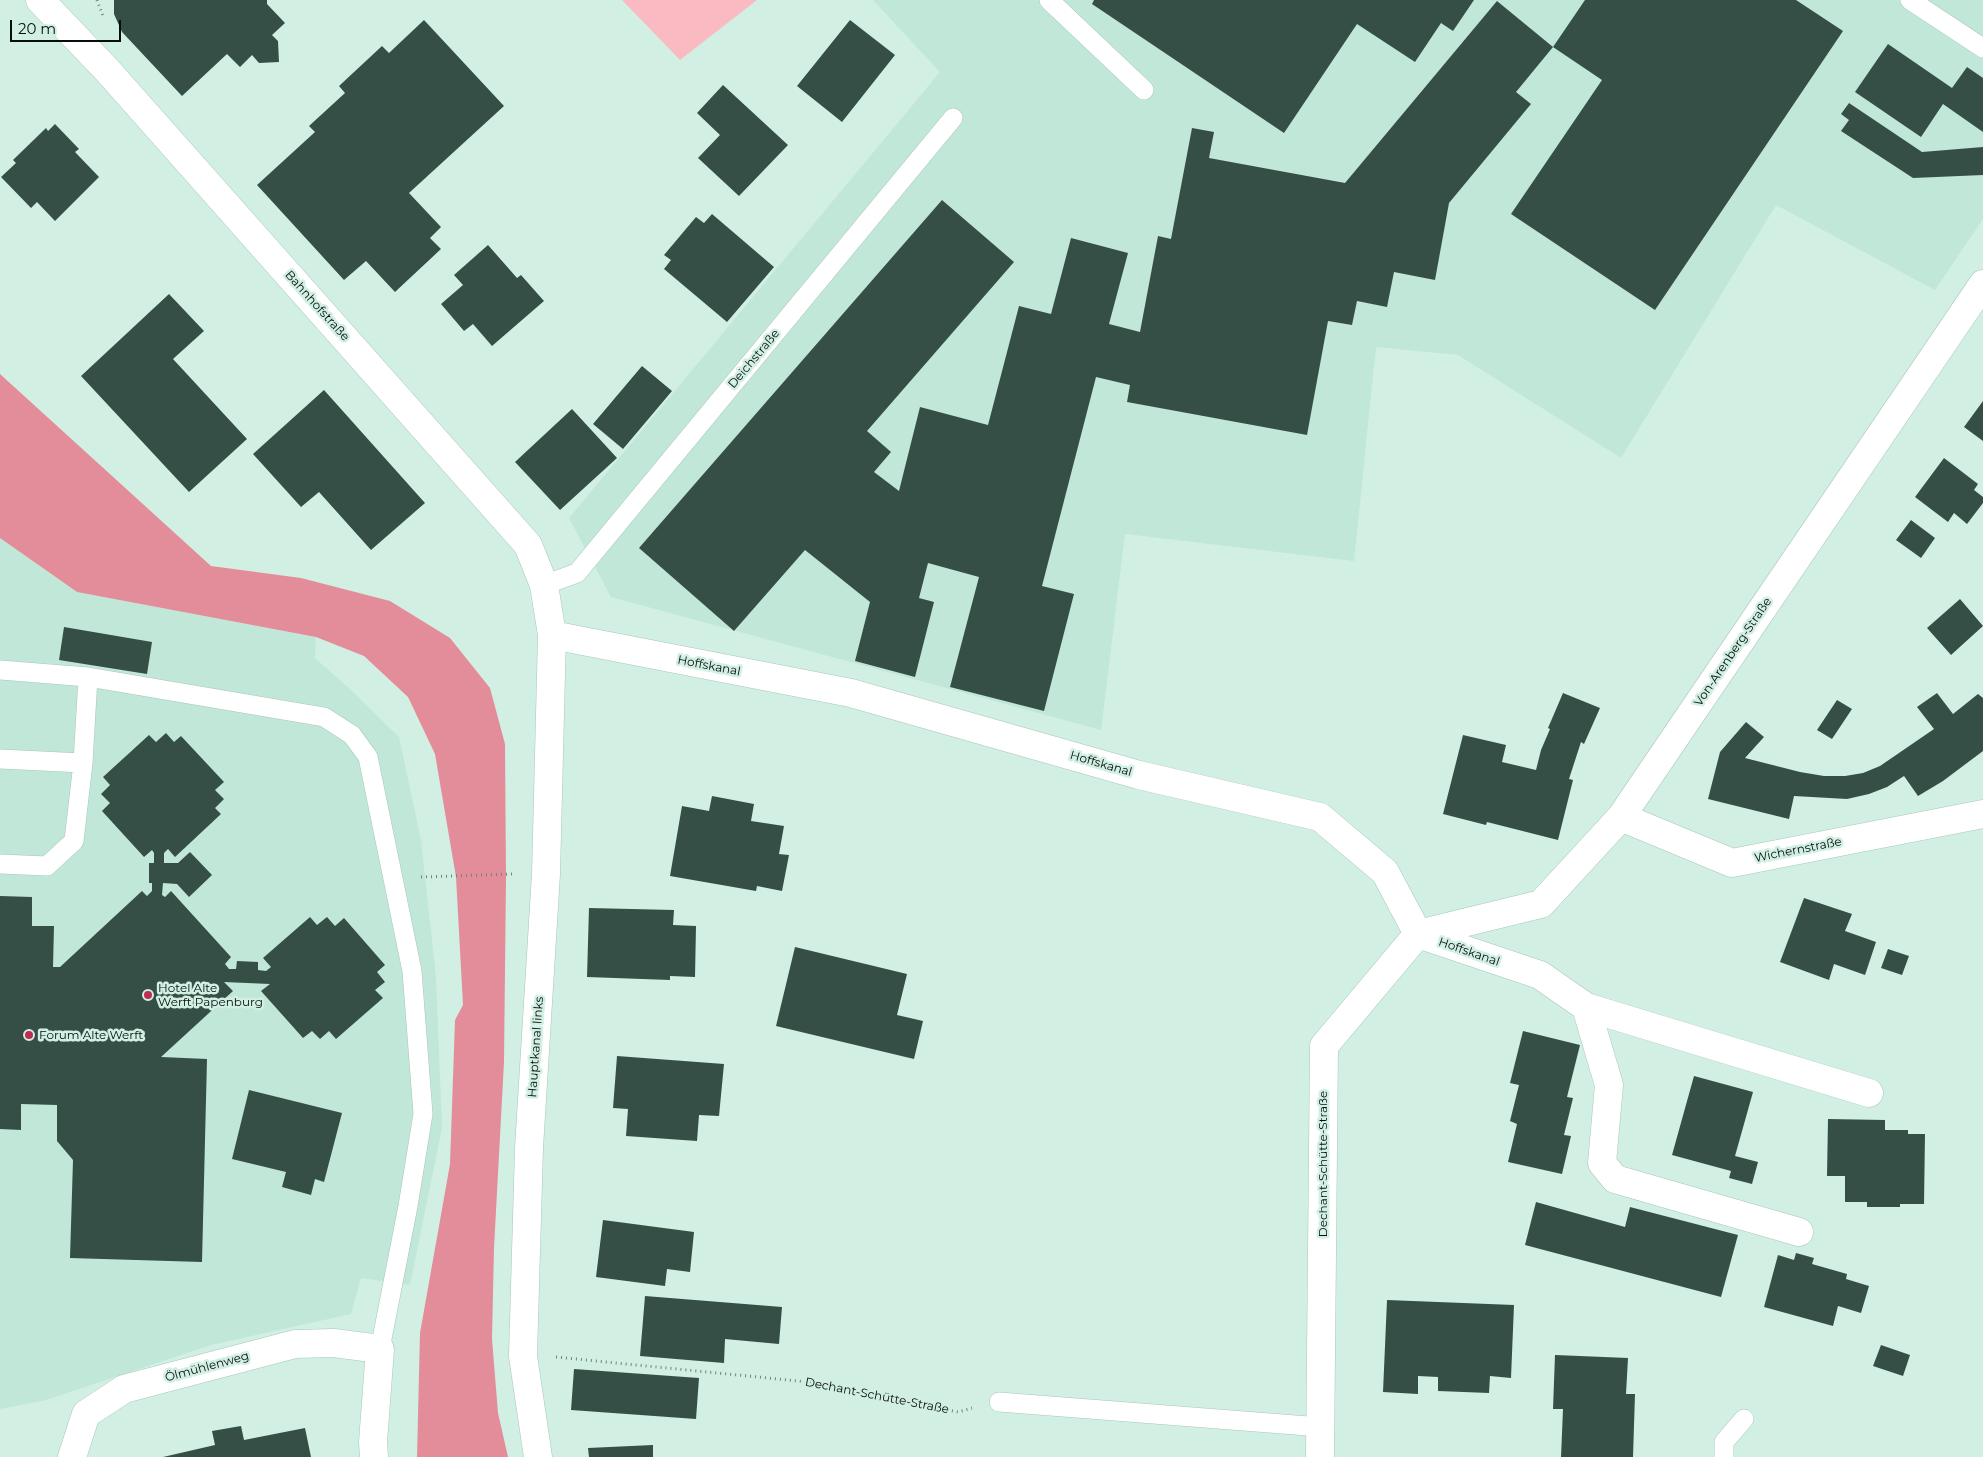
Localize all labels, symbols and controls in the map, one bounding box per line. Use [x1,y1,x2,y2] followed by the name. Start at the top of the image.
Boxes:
[12,10,124,42] scale bar
[18,19,56,38] text: 20 m
[282,268,352,344] street label: Bahnhofstraße
[725,327,783,391] street label: Deichstraße
[1691,595,1775,709] street label: Von-Arenberg-Straße
[676,653,742,679] street label: Hoffskanal
[1068,748,1134,780] street label: Hoffskanal
[1753,834,1843,866] street label: Wichernstraße
[1436,935,1502,969] street label: Hoffskanal
[158,981,263,1009] place label: Hotel Alte Werft Papenburg
[142,989,154,1001] marker: Hotel Alte Werft Papenburg
[525,996,547,1098] street label: Hauptkanal links
[39,1028,143,1042] place label: Forum Alte Werft
[23,1029,35,1041] marker: Forum Alte Werft
[1316,1091,1330,1237] street label: Dechant-Schütte-Straße
[163,1349,251,1385] street label: Ölmühlenweg
[804,1375,950,1417] street label: Dechant-Schütte-Straße

